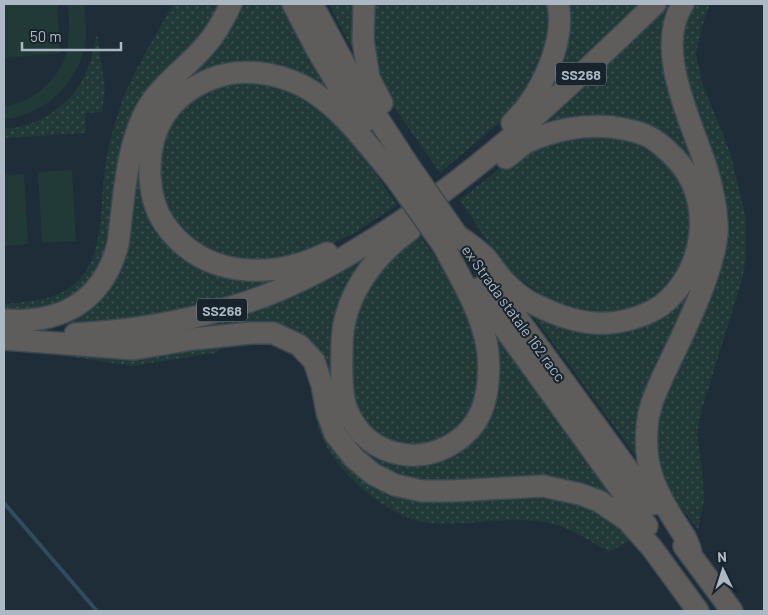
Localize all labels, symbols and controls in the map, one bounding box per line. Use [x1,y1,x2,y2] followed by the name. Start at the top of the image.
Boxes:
[22,20,121,52] scale bar
[30,27,62,45] text: 50 m
[556,62,606,86] road number: SS268
[458,241,570,385] street label: ex Strada statale 162 racc
[197,298,247,322] road number: SS268
[698,545,748,595] north arrow
[717,548,727,565] text: N

